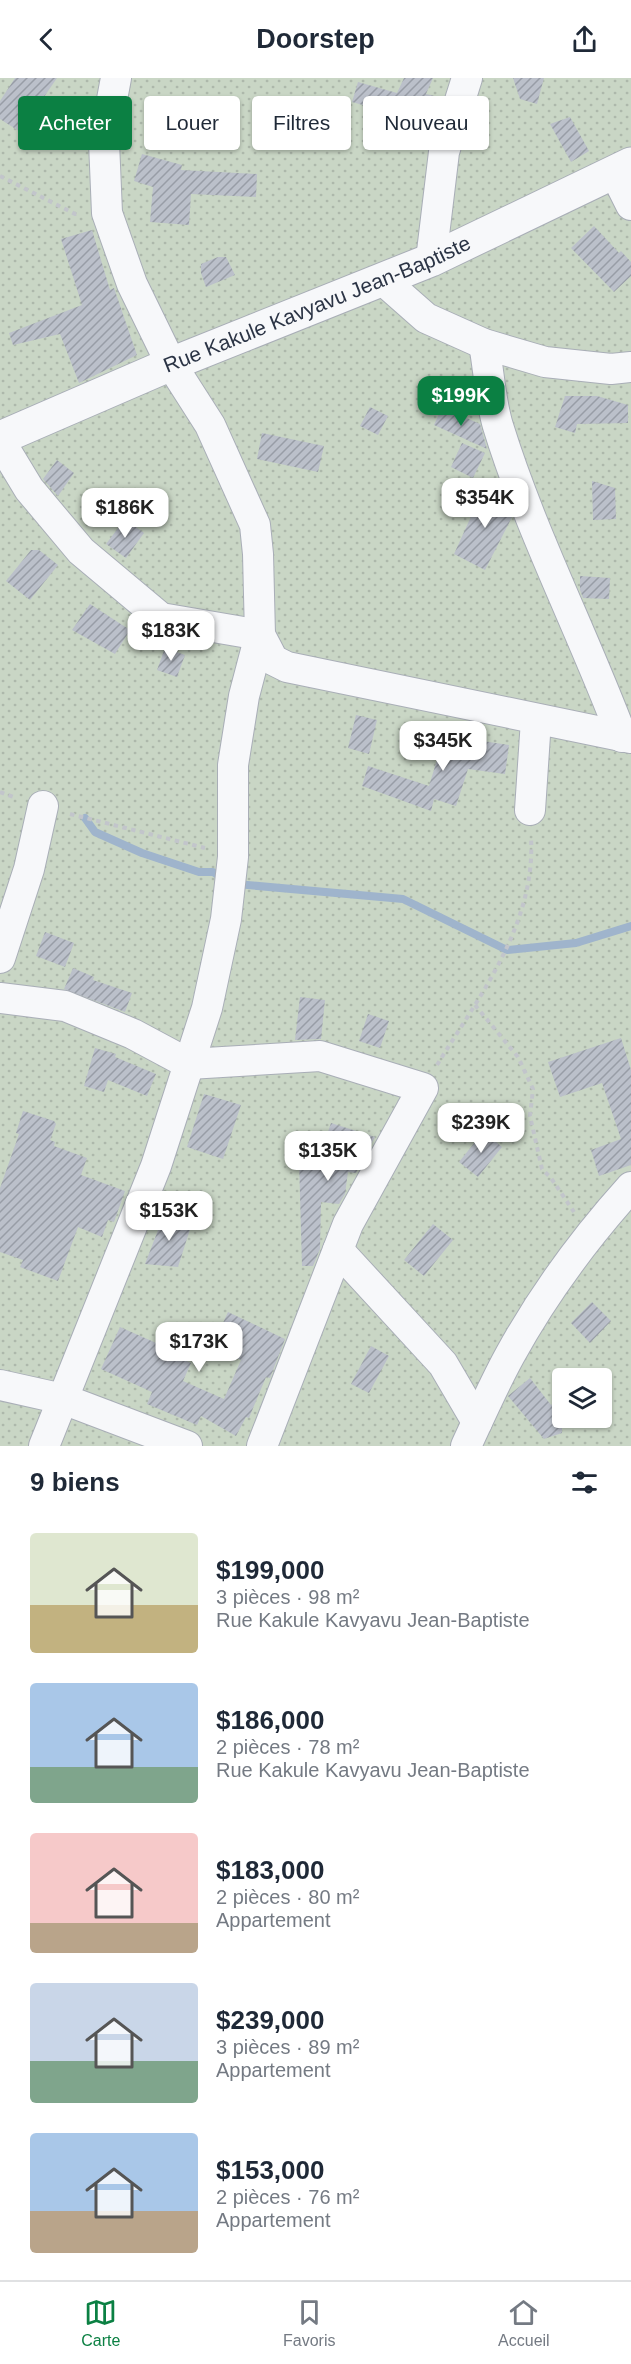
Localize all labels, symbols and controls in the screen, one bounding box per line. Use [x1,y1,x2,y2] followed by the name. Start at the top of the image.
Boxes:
[30,23,63,56] icon: back
[568,23,601,56] icon: share
[256,24,375,54] text: Doorstep
[18,96,132,150] chip: Acheter
[144,96,240,150] chip: Louer
[252,96,351,150] chip: Filtres
[363,96,489,150] chip: Nouveau
[160,231,474,377] street label: Rue Kakule Kavyavu Jean-Baptiste
[419,376,503,427] pin: $199K
[432,384,490,406] text: $199K
[443,478,527,529] pin: $354K
[456,486,514,508] text: $354K
[83,488,167,539] pin: $186K
[96,496,154,518] text: $186K
[129,611,213,662] pin: $183K
[142,619,200,641] text: $183K
[401,721,485,772] pin: $345K
[414,729,472,751] text: $345K
[439,1103,523,1154] pin: $239K
[452,1111,510,1133] text: $239K
[286,1131,370,1182] pin: $135K
[299,1139,357,1161] text: $135K
[127,1191,211,1242] pin: $153K
[140,1199,198,1221] text: $153K
[157,1322,241,1373] pin: $173K
[170,1330,228,1352] text: $173K
[552,1368,612,1428] map controls
[552,1368,612,1428] button: layers
[568,1466,601,1499] icon: filters
[30,1467,120,1497] text: 9 biens
[216,1555,324,1585] text: $199,000
[78,1557,150,1629] icon: home
[216,1586,359,1608] text: 3 pièces · 98 m²
[216,1609,530,1631] text: Rue Kakule Kavyavu Jean-Baptiste
[216,1705,324,1735] text: $186,000
[78,1707,150,1779] icon: home
[216,1736,359,1758] text: 2 pièces · 78 m²
[216,1759,530,1781] text: Rue Kakule Kavyavu Jean-Baptiste
[216,1855,324,1885] text: $183,000
[78,1857,150,1929] icon: home
[216,1886,359,1908] text: 2 pièces · 80 m²
[216,1909,331,1931] text: Appartement
[216,2005,324,2035] text: $239,000
[78,2007,150,2079] icon: home
[216,2036,359,2058] text: 3 pièces · 89 m²
[216,2059,331,2081] text: Appartement
[216,2155,324,2185] text: $153,000
[78,2157,150,2229] icon: home
[216,2186,359,2208] text: 2 pièces · 76 m²
[216,2209,331,2231] text: Appartement
[81,2296,120,2350] tab: Carte
[283,2296,335,2350] tab: Favoris
[498,2296,550,2350] tab: Accueil

